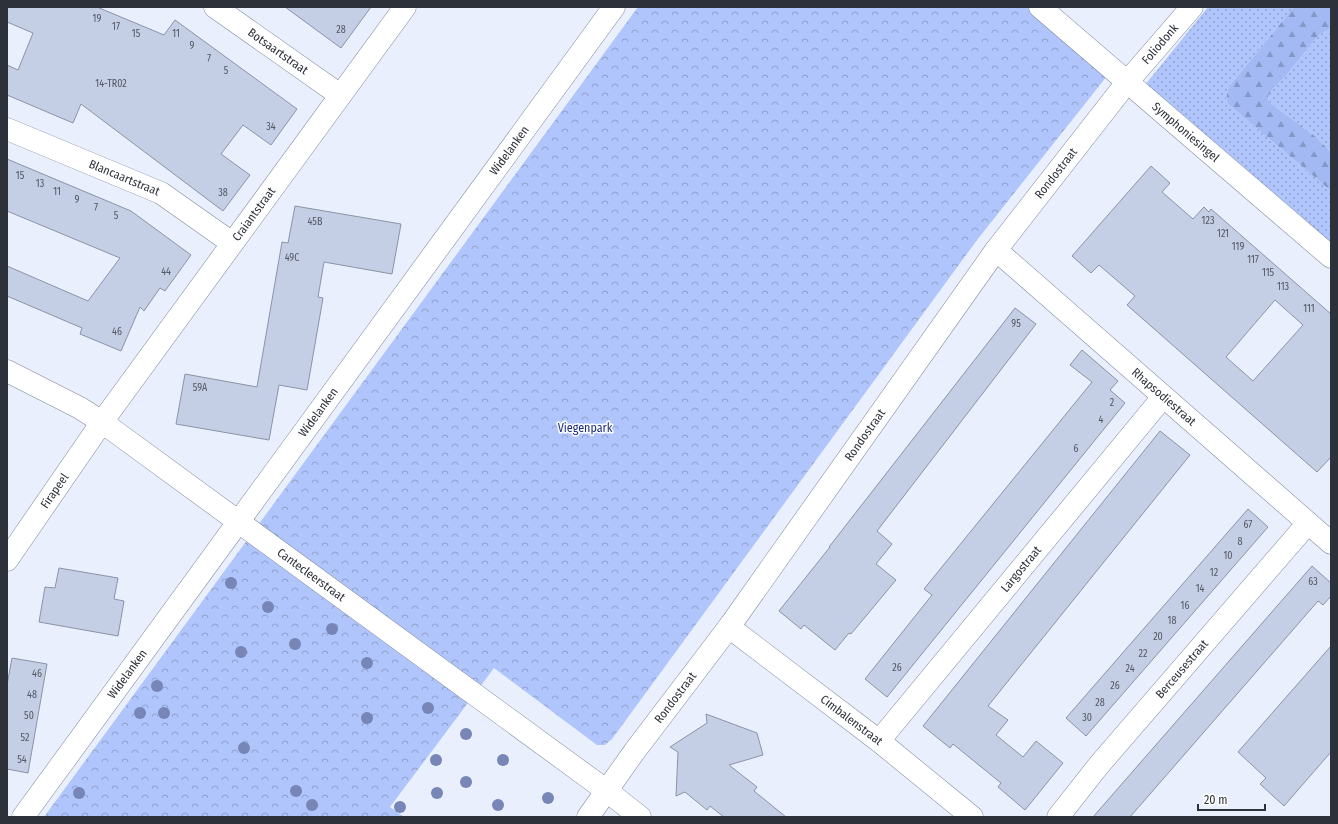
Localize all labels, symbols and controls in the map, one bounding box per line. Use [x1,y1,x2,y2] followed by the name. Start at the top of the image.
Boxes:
[93,13,102,25] house number: 19
[112,21,120,33] house number: 17
[1139,21,1181,67] street label: Foliodonk
[336,24,346,36] house number: 28
[245,25,311,77] street label: Botsaartstraat
[132,28,141,40] house number: 15
[172,28,180,40] house number: 11
[190,40,195,52] house number: 9
[207,53,211,65] house number: 7
[224,65,229,77] house number: 5
[95,78,127,90] house number: 14-TR02
[1149,99,1222,165] street label: Symphoniesingel
[266,121,276,133] house number: 34
[487,123,532,178] street label: Widelanken
[1032,145,1080,201] street label: Rondostraat
[87,157,162,199] street label: Blancaartstraat
[16,170,25,182] house number: 15
[36,178,45,190] house number: 13
[229,184,278,244] street label: Craiantstraat
[53,186,61,198] house number: 11
[218,187,228,199] house number: 38
[75,194,80,206] house number: 9
[94,202,98,214] house number: 7
[114,210,119,222] house number: 5
[1202,215,1215,227] house number: 123
[308,216,323,228] house number: 45B
[1217,228,1229,240] house number: 121
[1232,241,1244,253] house number: 119
[285,252,299,264] house number: 49C
[1247,254,1259,266] house number: 117
[161,266,171,278] house number: 44
[1262,267,1275,279] house number: 115
[1277,281,1290,293] house number: 113
[1303,303,1315,315] house number: 111
[1011,318,1021,330] house number: 95
[112,326,122,338] house number: 46
[1129,365,1199,429] street label: Rhapsodiestraat
[193,382,208,394] house number: 59A
[296,385,341,440] street label: Widelanken
[1110,397,1115,409] house number: 2
[842,406,888,464] street label: Rondostraat
[1099,414,1104,426] house number: 4
[558,421,613,435] park label: Viegenpark
[1074,443,1079,455] house number: 6
[38,471,71,511] street label: Firapeel
[1244,519,1252,531] house number: 67
[1238,536,1243,548] house number: 8
[998,543,1044,595] street label: Largostraat
[275,545,348,604] street label: Cantecleerstraat
[1223,550,1233,562] house number: 10
[1210,567,1219,579] house number: 12
[1308,576,1318,588] house number: 63
[1196,583,1205,595] house number: 14
[1181,600,1189,612] house number: 16
[1168,615,1176,627] house number: 18
[1153,631,1163,643] house number: 20
[1153,637,1211,701] street label: Berceusestraat
[105,647,150,701] street label: Widelanken
[1139,648,1148,660] house number: 22
[892,662,902,674] house number: 26
[1125,663,1135,675] house number: 24
[32,668,42,680] house number: 46
[652,669,699,726] street label: Rondostraat
[1110,680,1120,692] house number: 26
[27,689,37,701] house number: 48
[818,692,886,748] street label: Cimbalenstraat
[1095,697,1105,709] house number: 28
[24,710,34,722] house number: 50
[1082,712,1092,724] house number: 30
[21,732,30,744] house number: 52
[17,754,27,766] house number: 54
[1198,786,1265,812] scale bar
[1204,793,1228,807] text: 20 m

